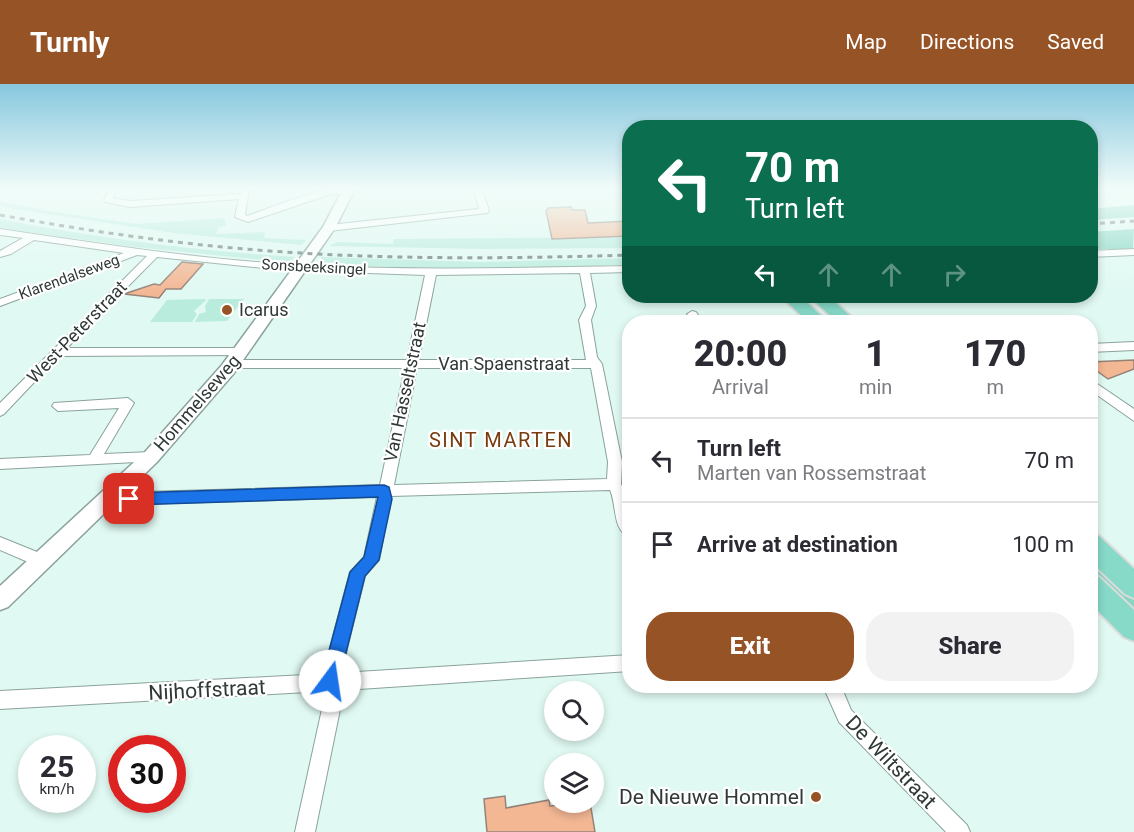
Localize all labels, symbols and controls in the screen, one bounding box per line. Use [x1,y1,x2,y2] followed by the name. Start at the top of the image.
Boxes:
[30,26,109,59] text: Turnly
[845,30,887,54] text: Map
[920,30,1014,54] text: Directions
[1047,30,1104,54] text: Saved
[745,143,840,192] text: 70 m
[646,144,724,222] icon: left
[745,193,845,225] text: Turn left
[16,250,122,304] street label: Klarendalseweg
[261,255,367,279] street label: Sonsbeeksingel
[749,258,782,291] icon: left
[812,258,845,291] icon: ahead
[875,258,908,291] icon: ahead
[938,258,971,291] icon: right
[23,276,131,387] street label: West-Peterstraat
[239,299,288,320] place label: Icarus
[220,303,234,317] marker: Icarus
[379,320,430,464] street label: Van Hasseltstraat
[694,333,787,375] text: 20:00
[865,333,886,375] text: 1
[964,333,1026,375] text: 170
[149,350,244,455] street label: Hommelseweg
[438,353,570,374] street label: Van Spaenstraat
[712,375,769,399] text: Arrival
[859,375,892,399] text: min
[986,375,1004,399] text: m
[429,428,573,452] district label: SINT MARTEN
[697,436,781,461] text: Turn left
[646,444,679,477] icon: left
[1025,448,1074,473] text: 70 m
[697,461,926,485] text: Marten van Rossemstraat
[103,473,154,524] pin
[112,482,145,515] icon: arrive
[646,528,679,561] icon: arrive
[697,532,898,557] text: Arrive at destination
[1012,532,1074,557] text: 100 m
[646,612,854,681] button: Exit
[866,612,1074,681] button: Share
[298,649,362,713] position arrow
[148,675,266,705] street label: Nijhoffstraat
[544,681,604,813] map controls
[544,681,604,741] button: search
[841,711,941,814] street label: De Wiltstraat
[108,735,186,813] speed limit sign: 30
[40,749,74,784] text: 25
[544,753,604,813] button: layers
[39,780,75,798] text: km/h
[619,785,804,809] place label: De Nieuwe Hommel
[809,790,823,804] marker: De Nieuwe Hommel

